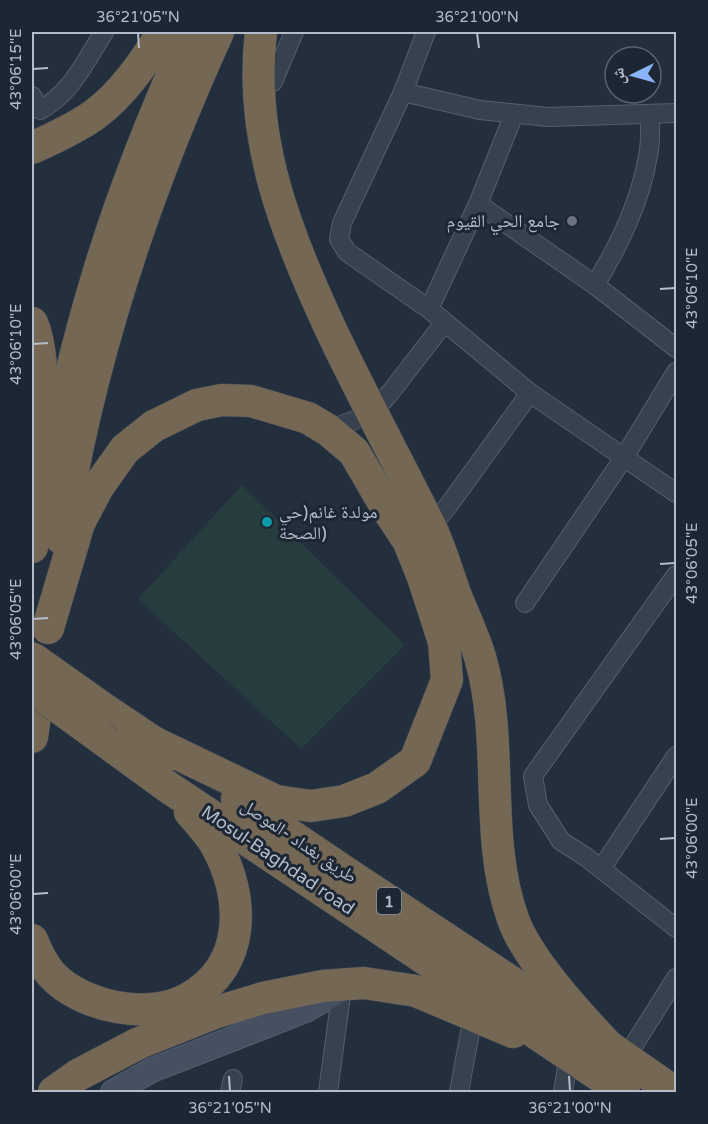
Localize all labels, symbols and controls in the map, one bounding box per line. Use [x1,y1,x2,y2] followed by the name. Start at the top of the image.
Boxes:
[96,8,180,26] text: 36°21'05"N
[435,8,519,26] text: 36°21'00"N
[7,28,25,110] text: 43°06'15"E
[603,45,663,105] north arrow
[608,67,630,86] text: ش
[447,210,560,236] place label: جامع الحي القيوم
[565,214,579,228] marker: جامع الحي القيوم
[683,247,701,329] text: 43°06'10"E
[7,303,25,385] text: 43°06'10"E
[279,501,378,544] place label: مولدة غانم(حي الصحة)
[260,515,274,529] marker: مولدة غانم(حي الصحة)
[683,522,701,604] text: 43°06'05"E
[7,578,25,660] text: 43°06'05"E
[237,794,361,888] street label: طريق بغداد -الموصل
[683,797,701,879] text: 43°06'00"E
[197,801,359,919] street label: Mosul-Baghdad road
[7,853,25,935] text: 43°06'00"E
[377,888,401,914] road number: 1
[188,1099,272,1117] text: 36°21'05"N
[528,1099,612,1117] text: 36°21'00"N

